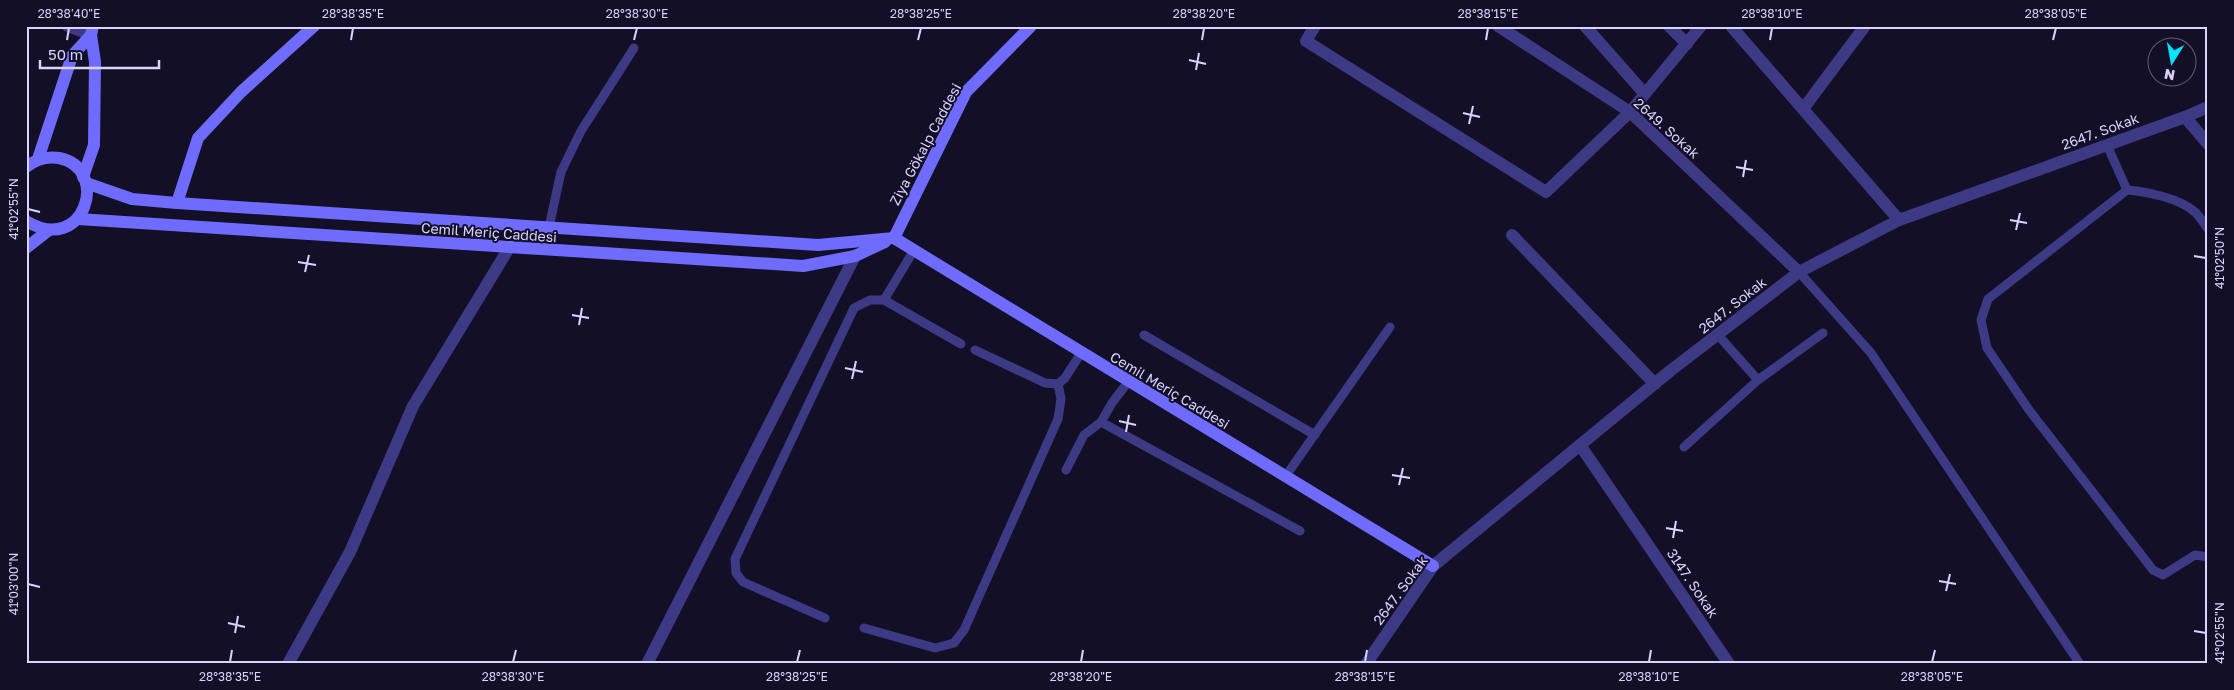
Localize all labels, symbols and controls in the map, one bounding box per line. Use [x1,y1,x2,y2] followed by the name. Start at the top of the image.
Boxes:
[38,6,100,21] text: 28°38'40"E
[322,6,384,21] text: 28°38'35"E
[606,6,668,21] text: 28°38'30"E
[890,6,952,21] text: 28°38'25"E
[1173,6,1235,21] text: 28°38'20"E
[1458,6,1518,21] text: 28°38'15"E
[1741,6,1803,21] text: 28°38'10"E
[2025,6,2087,21] text: 28°38'05"E
[40,38,159,70] scale bar
[2146,38,2196,88] north arrow
[48,45,83,63] text: 50 m
[2163,66,2176,85] text: N
[886,80,964,208] street label: Ziya Gökalp Caddesi
[1631,94,1703,162] street label: 2649. Sokak
[2059,109,2141,153] street label: 2647. Sokak
[6,178,21,240] text: 41°02'55"N
[420,219,558,245] street label: Cemil Meriç Caddesi
[2212,227,2227,289] text: 41°02'50"N
[1695,273,1769,337] street label: 2647. Sokak
[1107,348,1233,432] street label: Cemil Meriç Caddesi
[1664,545,1722,621] street label: 3147. Sokak
[1369,552,1431,628] street label: 2647. Sokak
[6,553,21,615] text: 41°03'00"N
[2212,602,2227,664] text: 41°02'55"N
[199,669,261,684] text: 28°38'35"E
[482,669,544,684] text: 28°38'30"E
[766,669,828,684] text: 28°38'25"E
[1050,669,1112,684] text: 28°38'20"E
[1335,669,1395,684] text: 28°38'15"E
[1618,669,1680,684] text: 28°38'10"E
[1901,669,1963,684] text: 28°38'05"E

